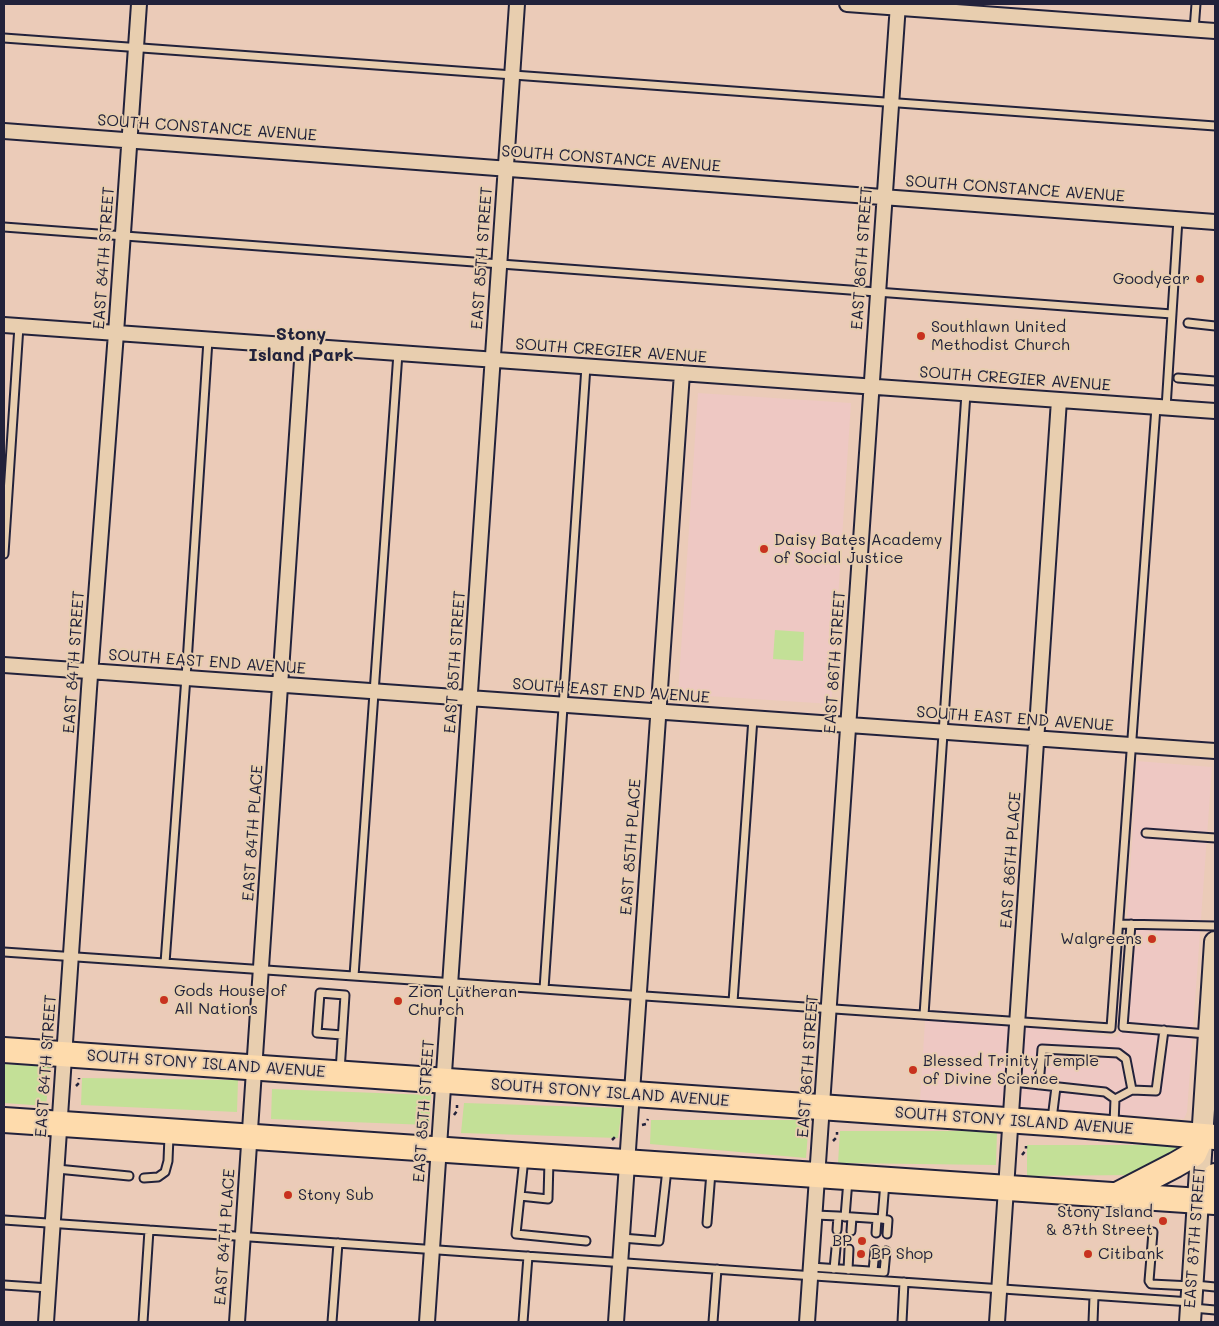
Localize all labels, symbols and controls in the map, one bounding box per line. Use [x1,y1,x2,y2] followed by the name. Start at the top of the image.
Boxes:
[97,111,317,145] street label: SOUTH CONSTANCE AVENUE
[501,142,721,176] street label: SOUTH CONSTANCE AVENUE
[905,172,1125,206] street label: SOUTH CONSTANCE AVENUE
[89,186,119,330] street label: EAST 84TH STREET
[467,186,497,330] street label: EAST 85TH STREET
[847,186,877,330] street label: EAST 86TH STREET
[1113,269,1190,289] place label: Goodyear
[1194,273,1206,285] marker: Goodyear
[931,317,1070,355] place label: Southlawn United Methodist Church
[249,323,353,366] district label: Stony Island Park
[915,330,927,342] marker: Southlawn United Methodist Church
[515,335,707,367] street label: SOUTH CREGIER AVENUE
[919,363,1111,395] street label: SOUTH CREGIER AVENUE
[774,530,942,568] place label: Daisy Bates Academy of Social Justice
[758,543,770,555] marker: Daisy Bates Academy of Social Justice
[59,590,89,734] street label: EAST 84TH STREET
[440,590,470,734] street label: EAST 85TH STREET
[820,590,850,734] street label: EAST 86TH STREET
[108,646,306,678] street label: SOUTH EAST END AVENUE
[512,675,710,707] street label: SOUTH EAST END AVENUE
[916,703,1114,735] street label: SOUTH EAST END AVENUE
[239,764,267,902] street label: EAST 84TH PLACE
[617,778,645,916] street label: EAST 85TH PLACE
[997,791,1025,929] street label: EAST 86TH PLACE
[1060,929,1142,949] place label: Walgreens
[1146,933,1158,945] marker: Walgreens
[174,981,287,1019] place label: Gods House of All Nations
[408,982,517,1020] place label: Zion Lutheran Church
[31,994,61,1138] street label: EAST 84TH STREET
[158,994,170,1006] marker: Gods House of All Nations
[793,994,823,1138] street label: EAST 86TH STREET
[392,995,404,1007] marker: Zion Lutheran Church
[409,1039,439,1183] street label: EAST 85TH STREET
[86,1046,326,1082] street label: SOUTH STONY ISLAND AVENUE
[923,1051,1099,1089] place label: Blessed Trinity Temple of Divine Science
[907,1064,919,1076] marker: Blessed Trinity Temple of Divine Science
[490,1075,730,1111] street label: SOUTH STONY ISLAND AVENUE
[894,1103,1134,1139] street label: SOUTH STONY ISLAND AVENUE
[1180,1165,1210,1309] street label: EAST 87TH STREET
[211,1168,239,1306] street label: EAST 84TH PLACE
[298,1185,374,1205] place label: Stony Sub
[282,1189,294,1201] marker: Stony Sub
[1046,1202,1153,1240] place label: Stony Island & 87th Street
[1157,1215,1169,1227] marker: Stony Island & 87th Street
[832,1231,852,1251] place label: BP
[856,1235,868,1247] marker: BP
[871,1244,933,1264] place label: BP Shop
[1098,1244,1164,1264] place label: Citibank
[855,1248,867,1260] marker: BP Shop
[1082,1248,1094,1260] marker: Citibank

